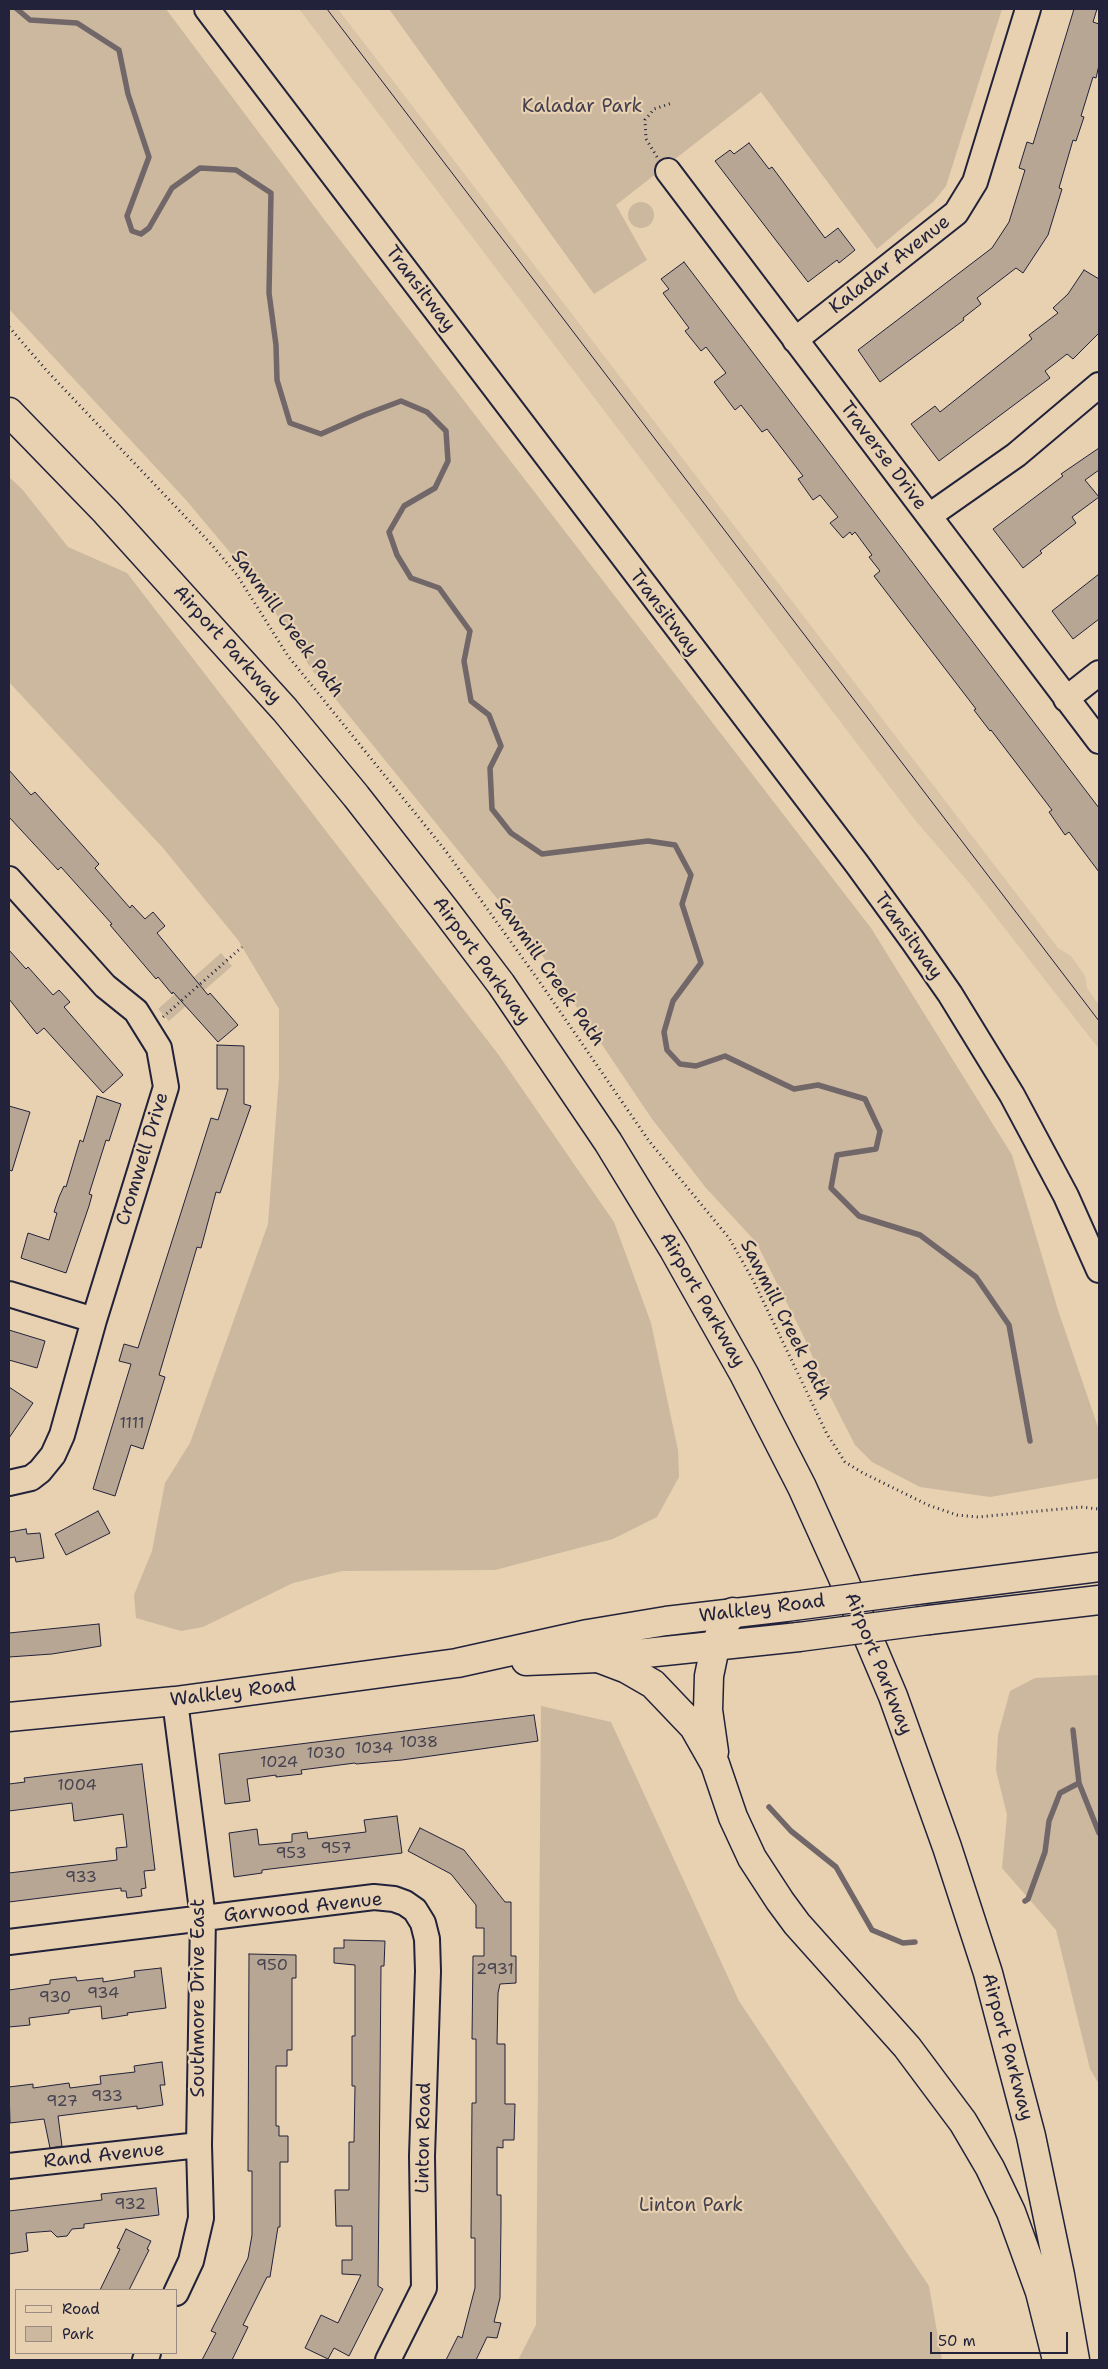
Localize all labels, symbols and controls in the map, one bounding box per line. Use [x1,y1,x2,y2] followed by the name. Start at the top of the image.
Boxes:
[522,96,642,118] park label: Kaladar Park
[825,211,955,319] street label: Kaladar Avenue
[380,241,460,337] street label: Transitway
[835,397,931,515] street label: Traverse Drive
[226,546,348,702] street label: Sawmill Creek Path
[624,565,704,661] street label: Transitway
[168,581,286,709] street label: Airport Parkway
[869,888,947,984] street label: Transitway
[427,893,535,1029] street label: Airport Parkway
[489,893,609,1051] street label: Sawmill Creek Path
[112,1090,174,1228] street label: Cromwell Drive
[654,1229,750,1371] street label: Airport Parkway
[735,1236,835,1404] street label: Sawmill Creek Path
[119,1414,145,1434] house number: 1111
[839,1589,917,1739] street label: Airport Parkway
[698,1590,826,1628] street label: Walkley Road
[169,1674,297,1712] street label: Walkley Road
[400,1733,438,1753] house number: 1038
[355,1739,393,1759] house number: 1034
[307,1744,345,1764] house number: 1030
[260,1753,298,1773] house number: 1024
[57,1776,97,1796] house number: 1004
[320,1839,352,1859] house number: 957
[275,1844,307,1864] house number: 953
[65,1868,97,1888] house number: 933
[222,1888,384,1928] street label: Garwood Avenue
[188,1899,210,2097] street label: Southmore Drive East
[256,1956,288,1976] house number: 950
[476,1960,514,1980] house number: 2931
[976,1971,1038,2123] street label: Airport Parkway
[87,1984,119,2004] house number: 934
[39,1988,71,2008] house number: 930
[412,2082,436,2194] street label: Linton Road
[91,2087,123,2107] house number: 933
[46,2092,78,2112] house number: 927
[42,2138,166,2174] street label: Rand Avenue
[114,2195,146,2215] house number: 932
[639,2195,743,2217] park label: Linton Park
[15,2289,178,2354] legend
[62,2299,100,2319] text: Road
[933,2322,1070,2354] scale bar
[62,2324,94,2344] text: Park
[938,2331,976,2351] text: 50 m

